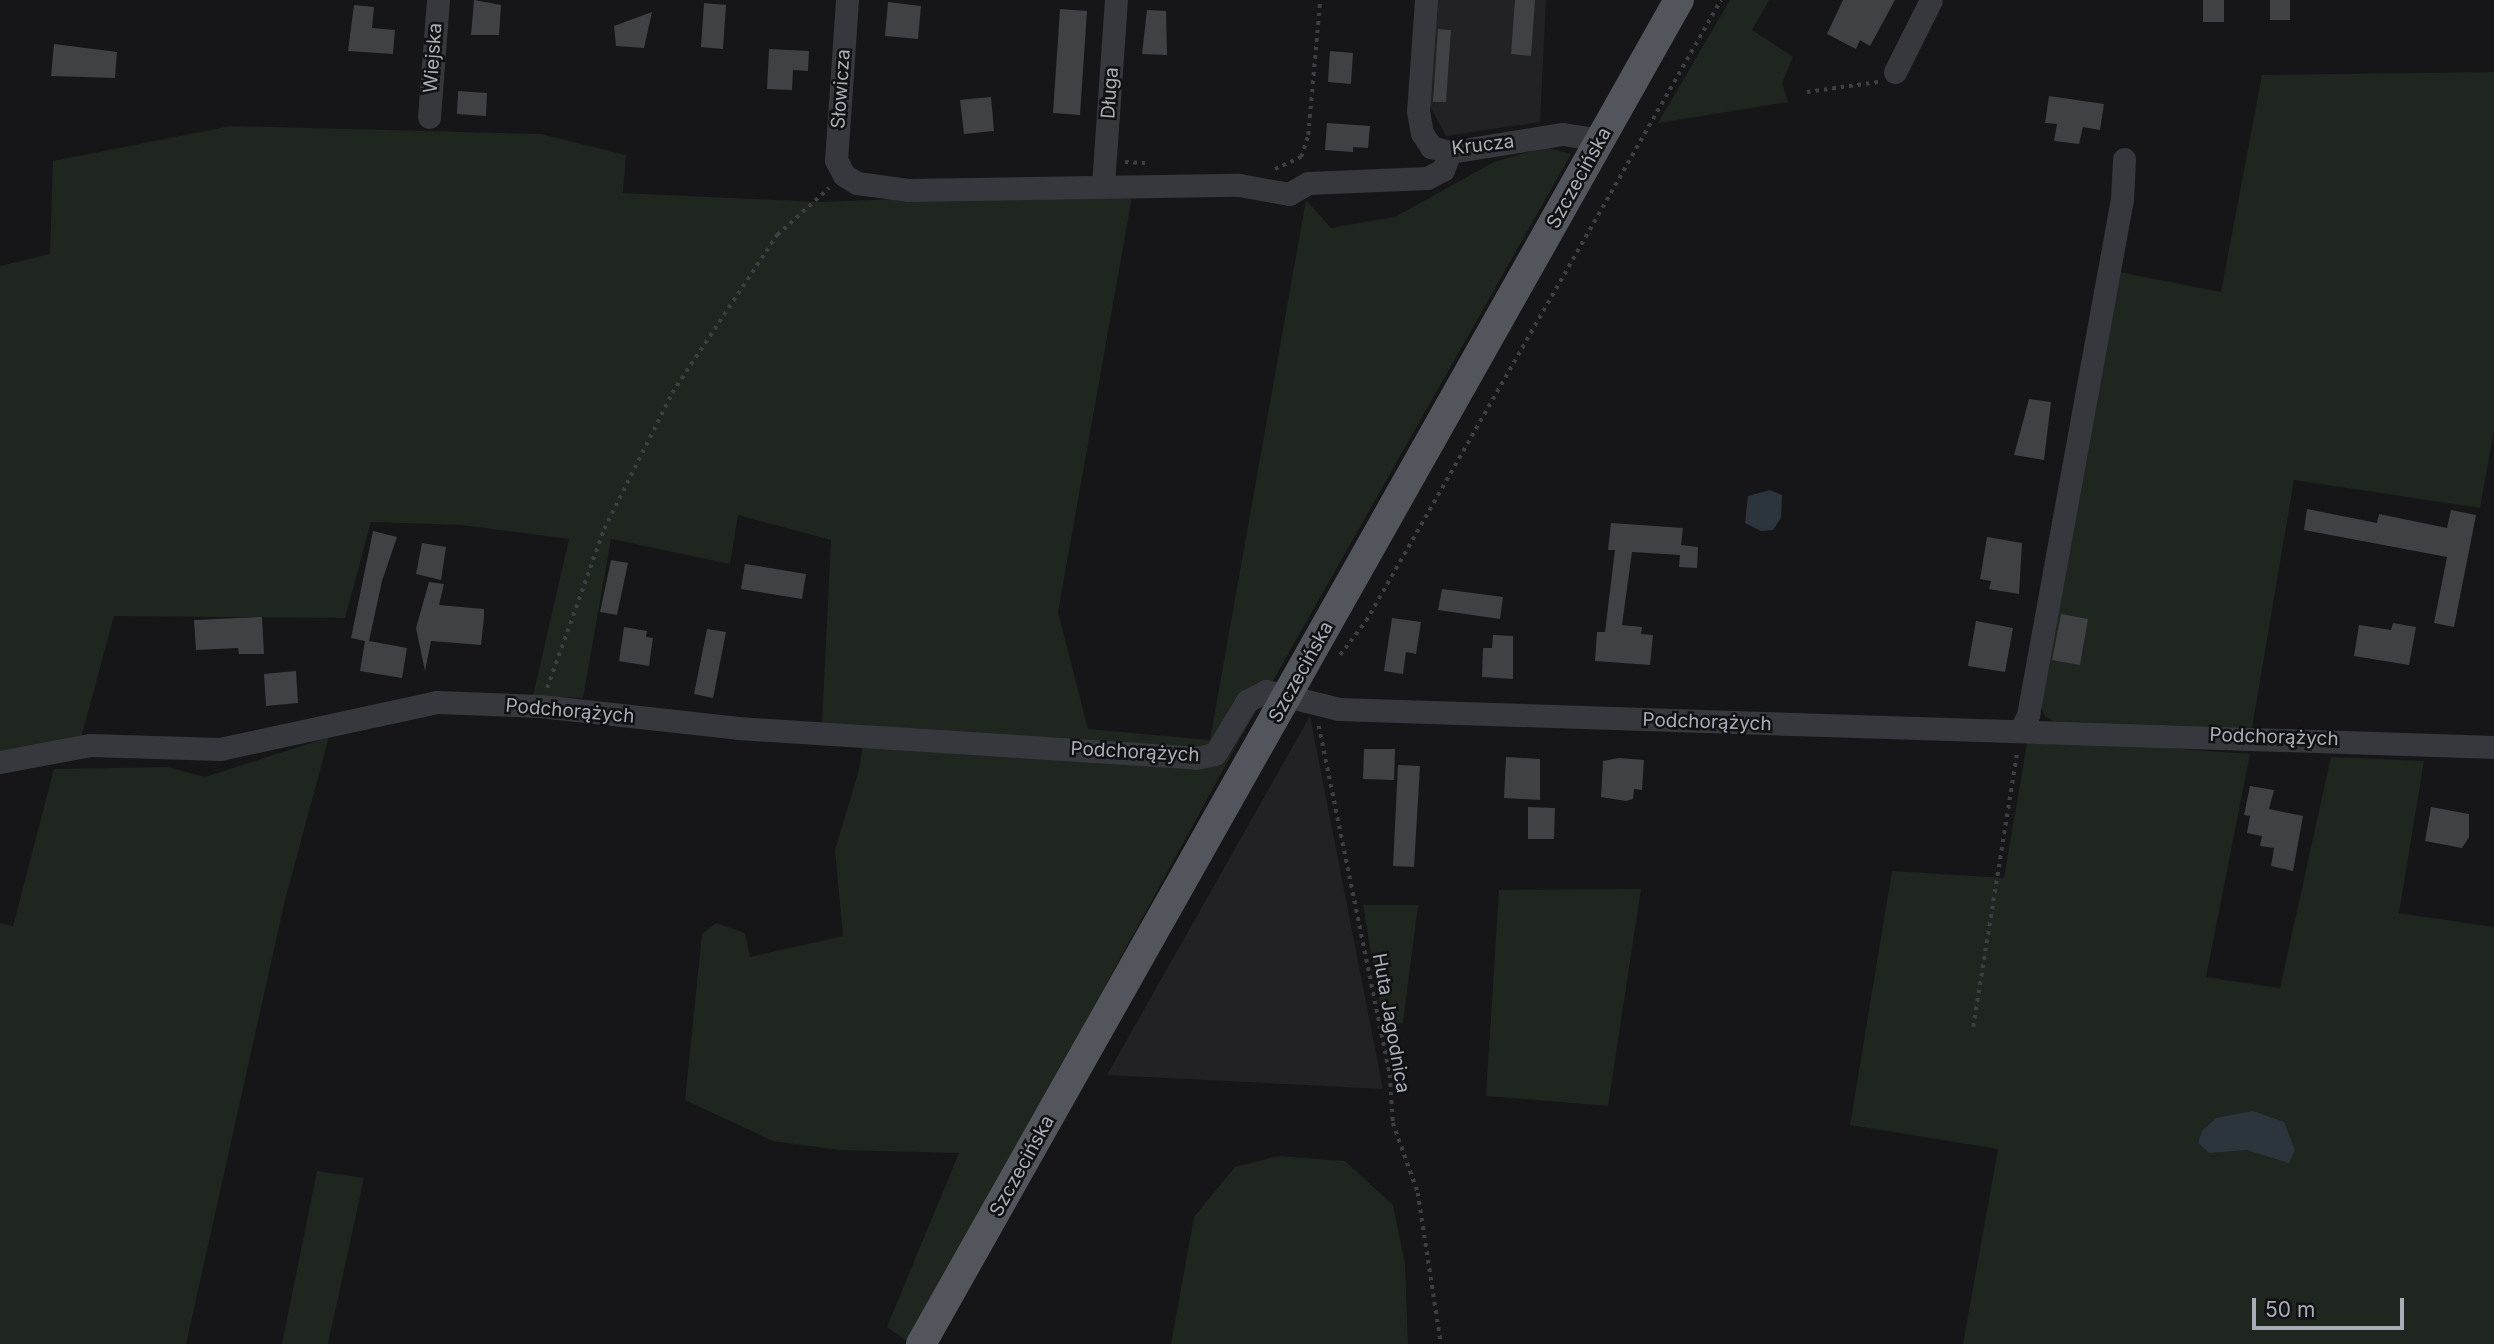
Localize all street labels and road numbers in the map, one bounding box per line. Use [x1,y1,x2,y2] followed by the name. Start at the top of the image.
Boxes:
[419,22,447,94] street label: Wiejska
[827,48,855,130] street label: Słowicza
[1097,66,1123,120] street label: Długa
[1542,123,1616,233] street label: Szczecińska
[1450,130,1516,160] street label: Krucza
[1264,617,1338,727] street label: Szczecińska
[505,694,635,728] street label: Podchorążych
[1642,708,1772,736] street label: Podchorążych
[2209,723,2339,751] street label: Podchorążych
[1070,737,1200,767] street label: Podchorążych
[1367,951,1415,1095] street label: Huta Jagodnica
[985,1111,1059,1221] street label: Szczecińska

